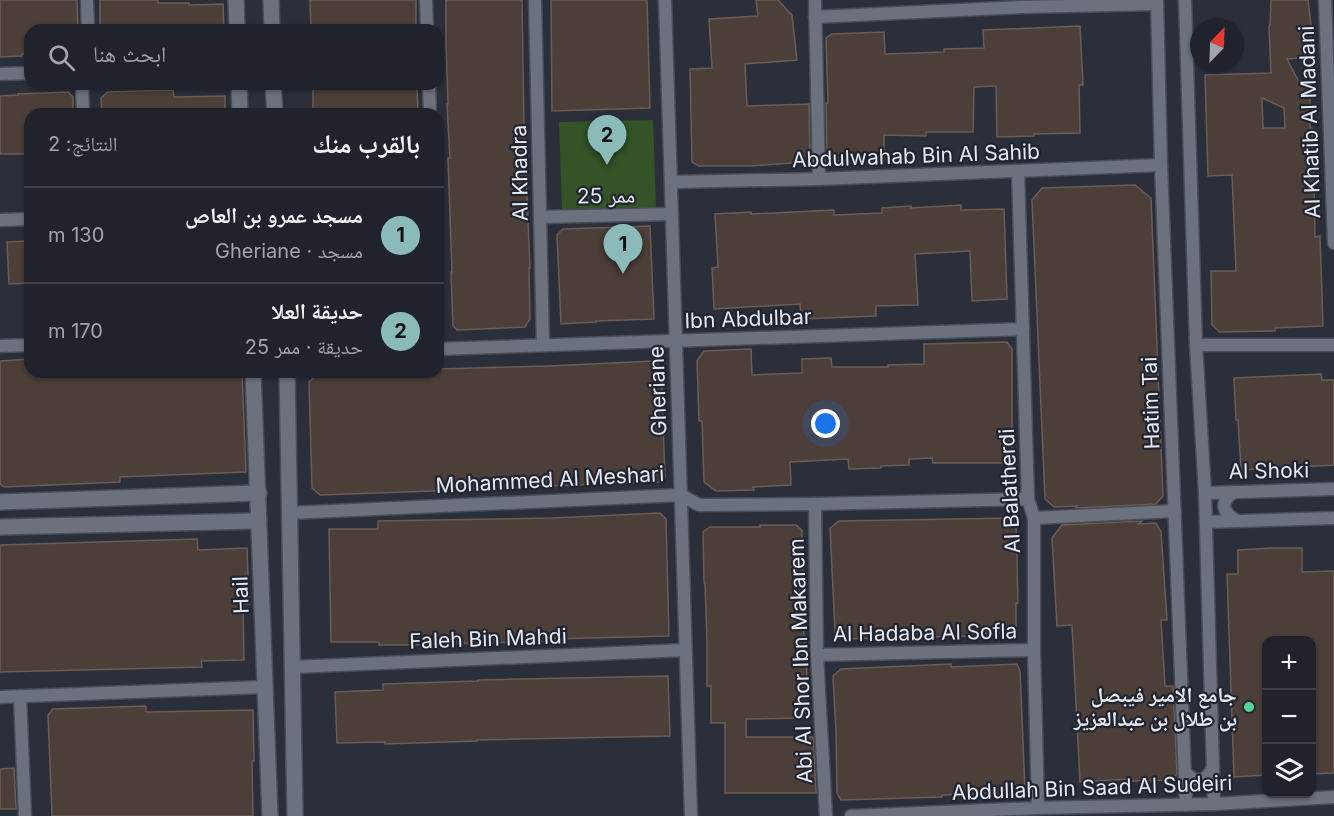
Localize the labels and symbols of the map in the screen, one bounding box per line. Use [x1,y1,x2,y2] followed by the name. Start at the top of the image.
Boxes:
[1190,18,1244,72] north arrow
[1294,25,1325,219] street label: Al Khatib Al Madani
[588,116,626,165] pin: 2
[506,125,533,221] street label: Al Khadra
[792,139,1040,172] street label: Abdulwahab Bin Al Sahib
[577,182,635,209] street label: ممر 25
[604,224,642,274] pin: 1
[684,304,812,333] street label: Ibn Abdulbar
[643,346,672,436] street label: Gheriane
[1136,356,1165,450] street label: Hatim Tai
[811,409,840,438] your location
[994,428,1025,554] street label: Al Balatherdi
[1228,457,1309,484] street label: Al Shoki
[435,461,665,498] street label: Mohammed Al Meshari
[784,538,817,784] street label: Abi Al Shor Ibn Makarem
[227,576,254,614] street label: Hail
[833,618,1017,647] street label: Al Hadaba Al Sofla
[409,623,567,654] street label: Faleh Bin Mahdi
[1073,682,1237,732] place label: جامع الامير فيبصل بن طلال بن عبدالعزيز
[1242,700,1256,714] marker: جامع الامير فيبصل بن طلال بن عبدالعزيز
[951,770,1233,805] street label: Abdullah Bin Saad Al Sudeiri

